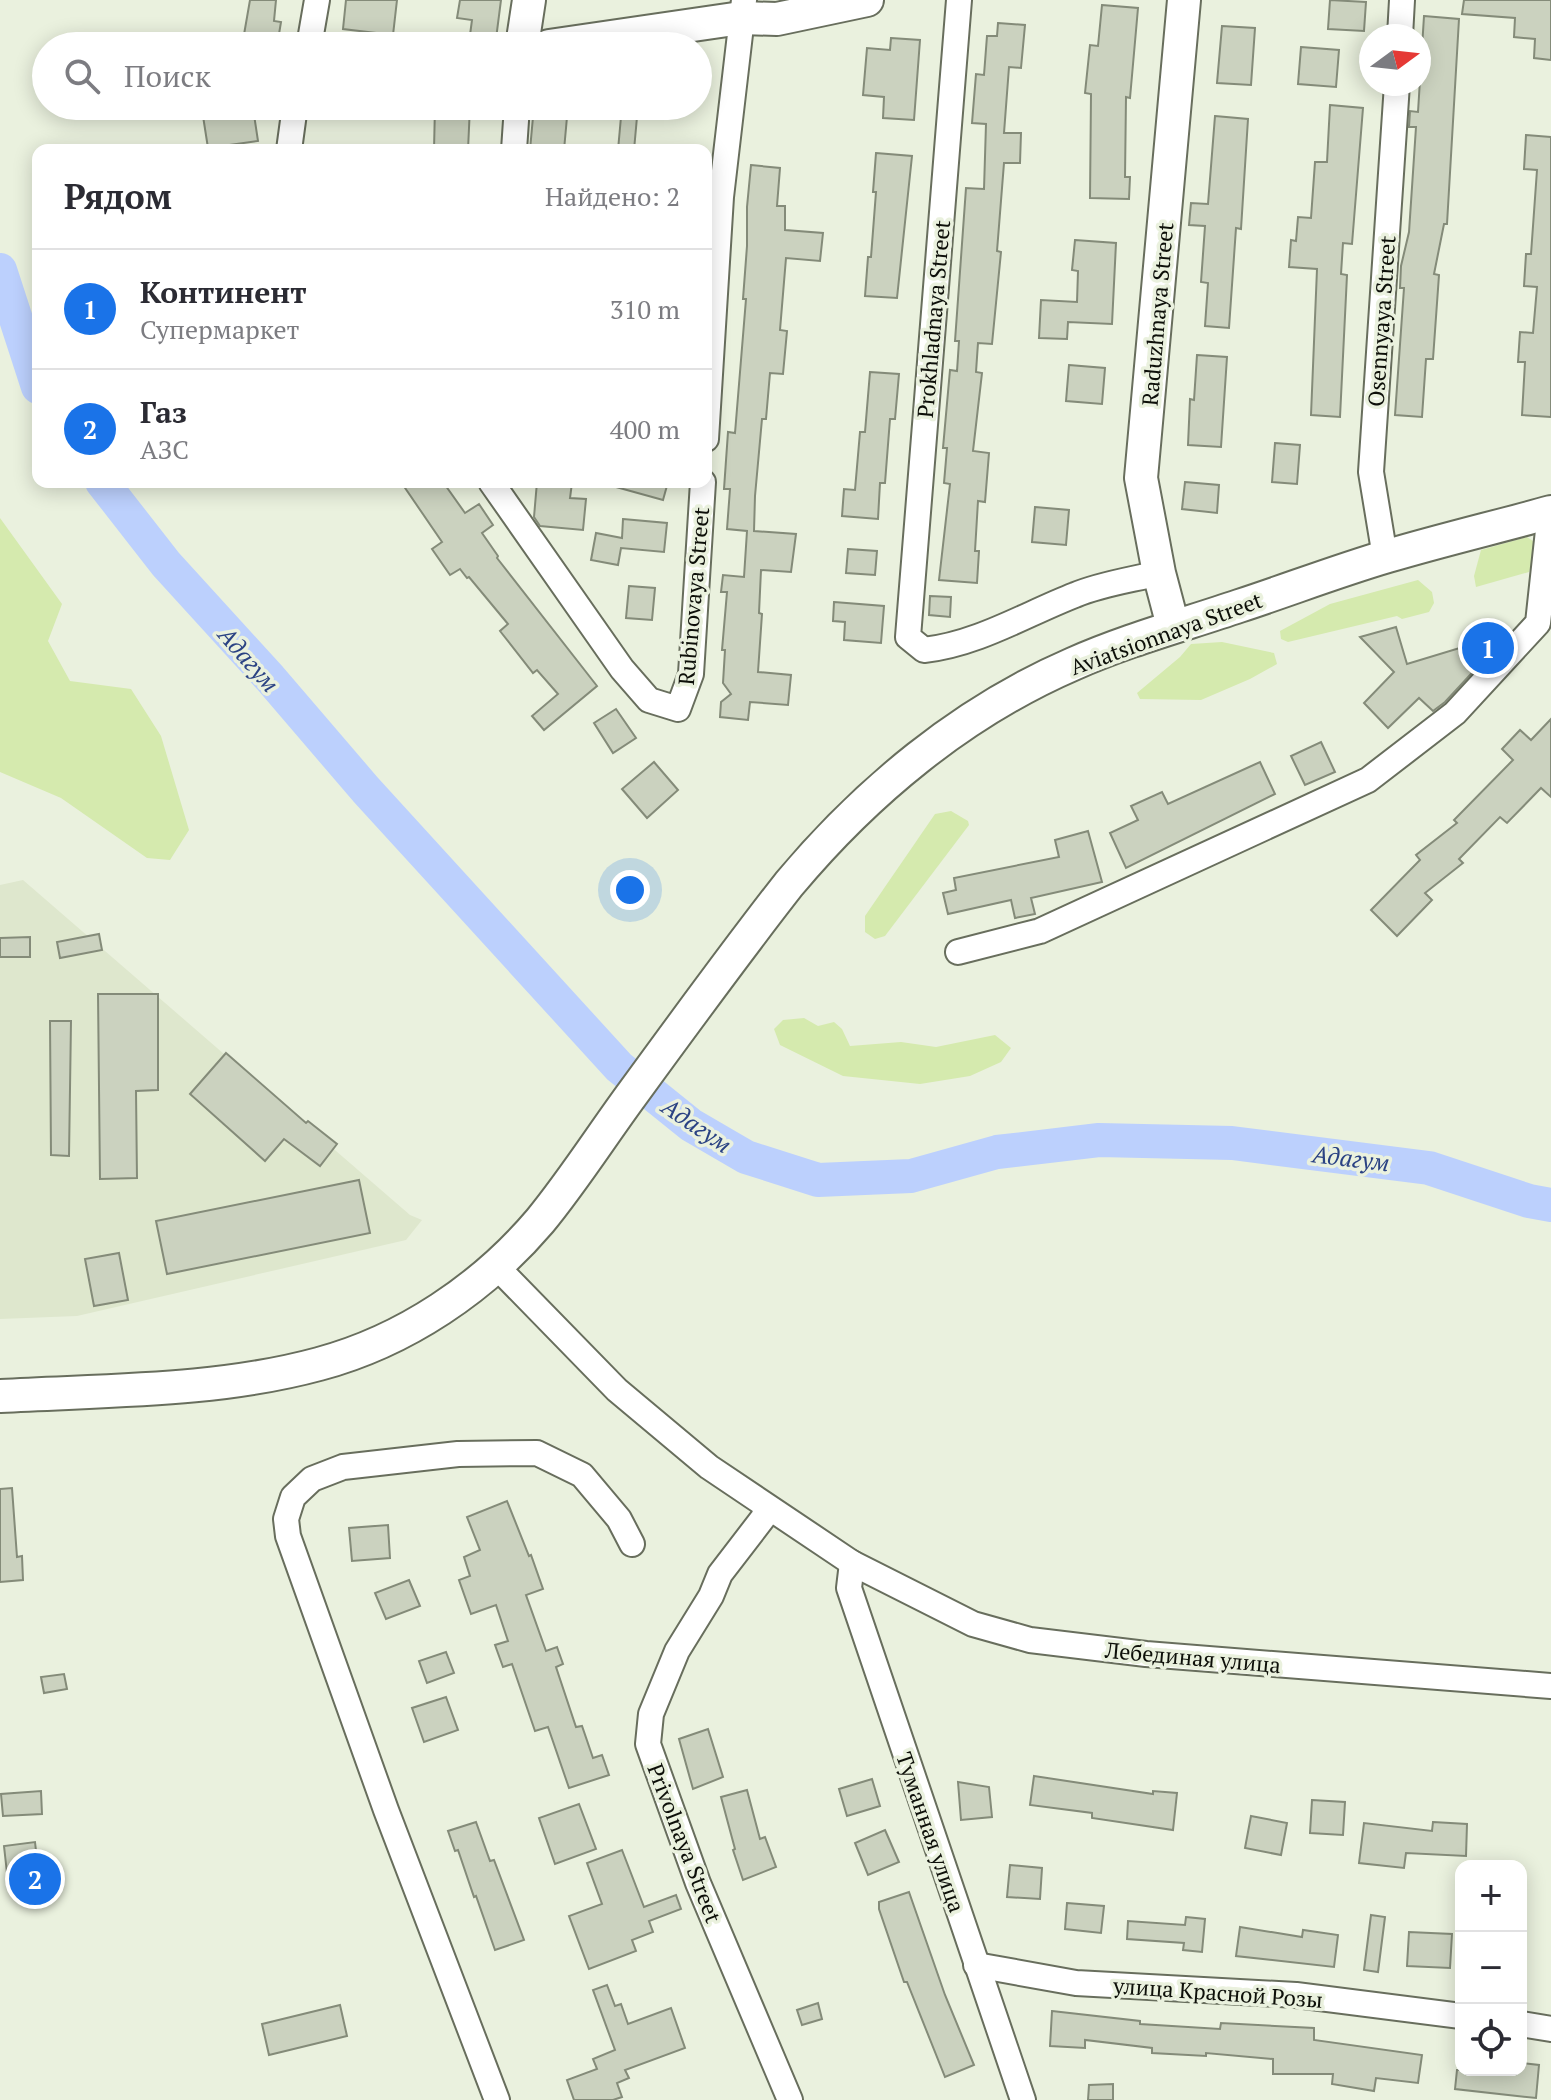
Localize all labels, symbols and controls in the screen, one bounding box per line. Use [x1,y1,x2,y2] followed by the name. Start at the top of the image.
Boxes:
[1359,24,1431,96] north arrow
[32,32,712,120] search box
[60,54,104,98] icon: search
[124,56,211,96] text: Поиск
[64,174,172,219] text: Рядом
[545,179,680,213] text: Найдено: 2
[910,219,956,419] street label: Prokhladnaya Street
[1135,221,1179,407] street label: Raduzhnaya Street
[1361,234,1401,408] street label: Osennyaya Street
[140,272,306,312] text: Континент
[83,292,97,326] text: 1
[610,292,680,326] text: 310 m
[140,312,299,346] text: Супермаркет
[140,392,187,432] text: Газ
[83,412,97,446] text: 2
[610,412,680,446] text: 400 m
[140,432,189,466] text: АЗС
[671,506,715,686] street label: Rubinovaya Street
[1066,585,1266,681] street label: Aviatsionnaya Street
[210,618,287,699] water label: Адагум
[1462,618,1514,678] pin: 1
[610,870,650,910] your location
[654,1089,738,1160] water label: Адагум
[1309,1137,1391,1179] water label: Адагум
[1103,1635,1282,1679] street label: Лебединая улица
[890,1748,972,1916] street label: Туманная улица
[641,1759,729,1927] street label: Privolnaya Street
[9,1849,61,1909] pin: 2
[1455,1860,1527,2076] map controls
[1455,1860,1527,1932] button: +
[1455,1932,1527,2004] button: −
[1111,1970,1324,2014] street label: улица Красной Розы
[1455,2004,1527,2076] button: locate

